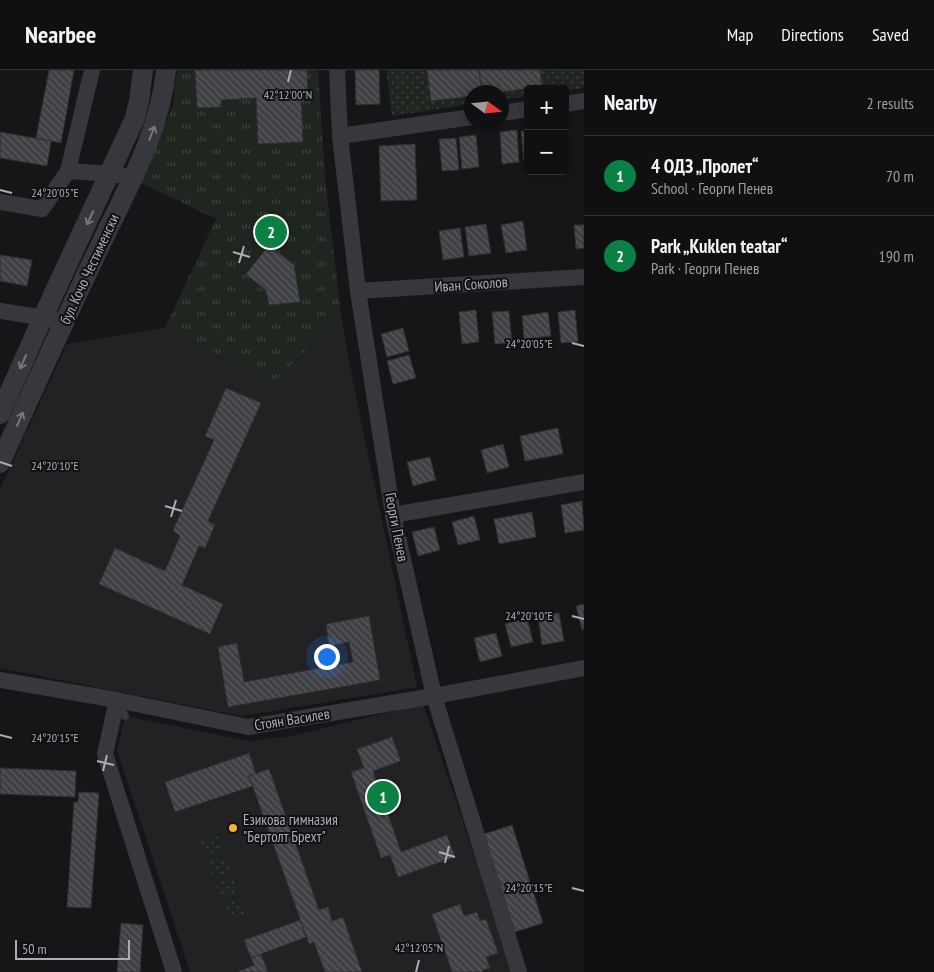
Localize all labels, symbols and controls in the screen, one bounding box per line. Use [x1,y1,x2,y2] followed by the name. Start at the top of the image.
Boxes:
[25,19,96,50] text: Nearbee
[727,23,753,46] text: Map
[781,23,844,46] text: Directions
[872,23,909,46] text: Saved
[464,85,509,130] north arrow
[524,85,569,175] map controls
[524,85,569,130] button: +
[264,87,312,102] text: 42°12'00"N
[604,89,657,116] text: Nearby
[867,93,914,113] text: 2 results
[148,126,157,141] one-way arrow
[524,130,569,175] button: −
[651,154,759,178] text: 4 ОДЗ „Пролет“
[616,166,624,186] text: 1
[886,166,914,186] text: 70 m
[651,178,773,198] text: School · Георги Пенев
[31,185,79,200] text: 24°20'05"E
[84,210,94,225] one-way arrow
[55,211,123,327] street label: бул. Кочо Честименски
[255,213,287,251] pin: 2
[651,234,787,258] text: Park „Kuklen teatar“
[616,246,624,266] text: 2
[879,246,914,266] text: 190 m
[651,258,759,278] text: Park · Георги Пенев
[434,272,508,296] street label: Иван Соколов
[505,336,553,351] text: 24°20'05"E
[17,354,27,369] one-way arrow
[16,412,25,427] one-way arrow
[31,458,79,473] text: 24°20'10"E
[381,491,413,563] street label: Георги Пенев
[505,608,553,623] text: 24°20'10"E
[314,644,340,670] your location
[253,704,331,734] street label: Стоян Василев
[31,730,79,745] text: 24°20'15"E
[367,778,399,816] pin: 1
[243,810,338,846] place label: Езикова гимназия "Бертолт Брехт"
[227,822,239,834] marker: Езикова гимназия "Бертолт Брехт"
[505,880,553,895] text: 24°20'15"E
[15,937,130,960] scale bar
[22,940,47,958] text: 50 m
[395,940,443,955] text: 42°12'05"N

